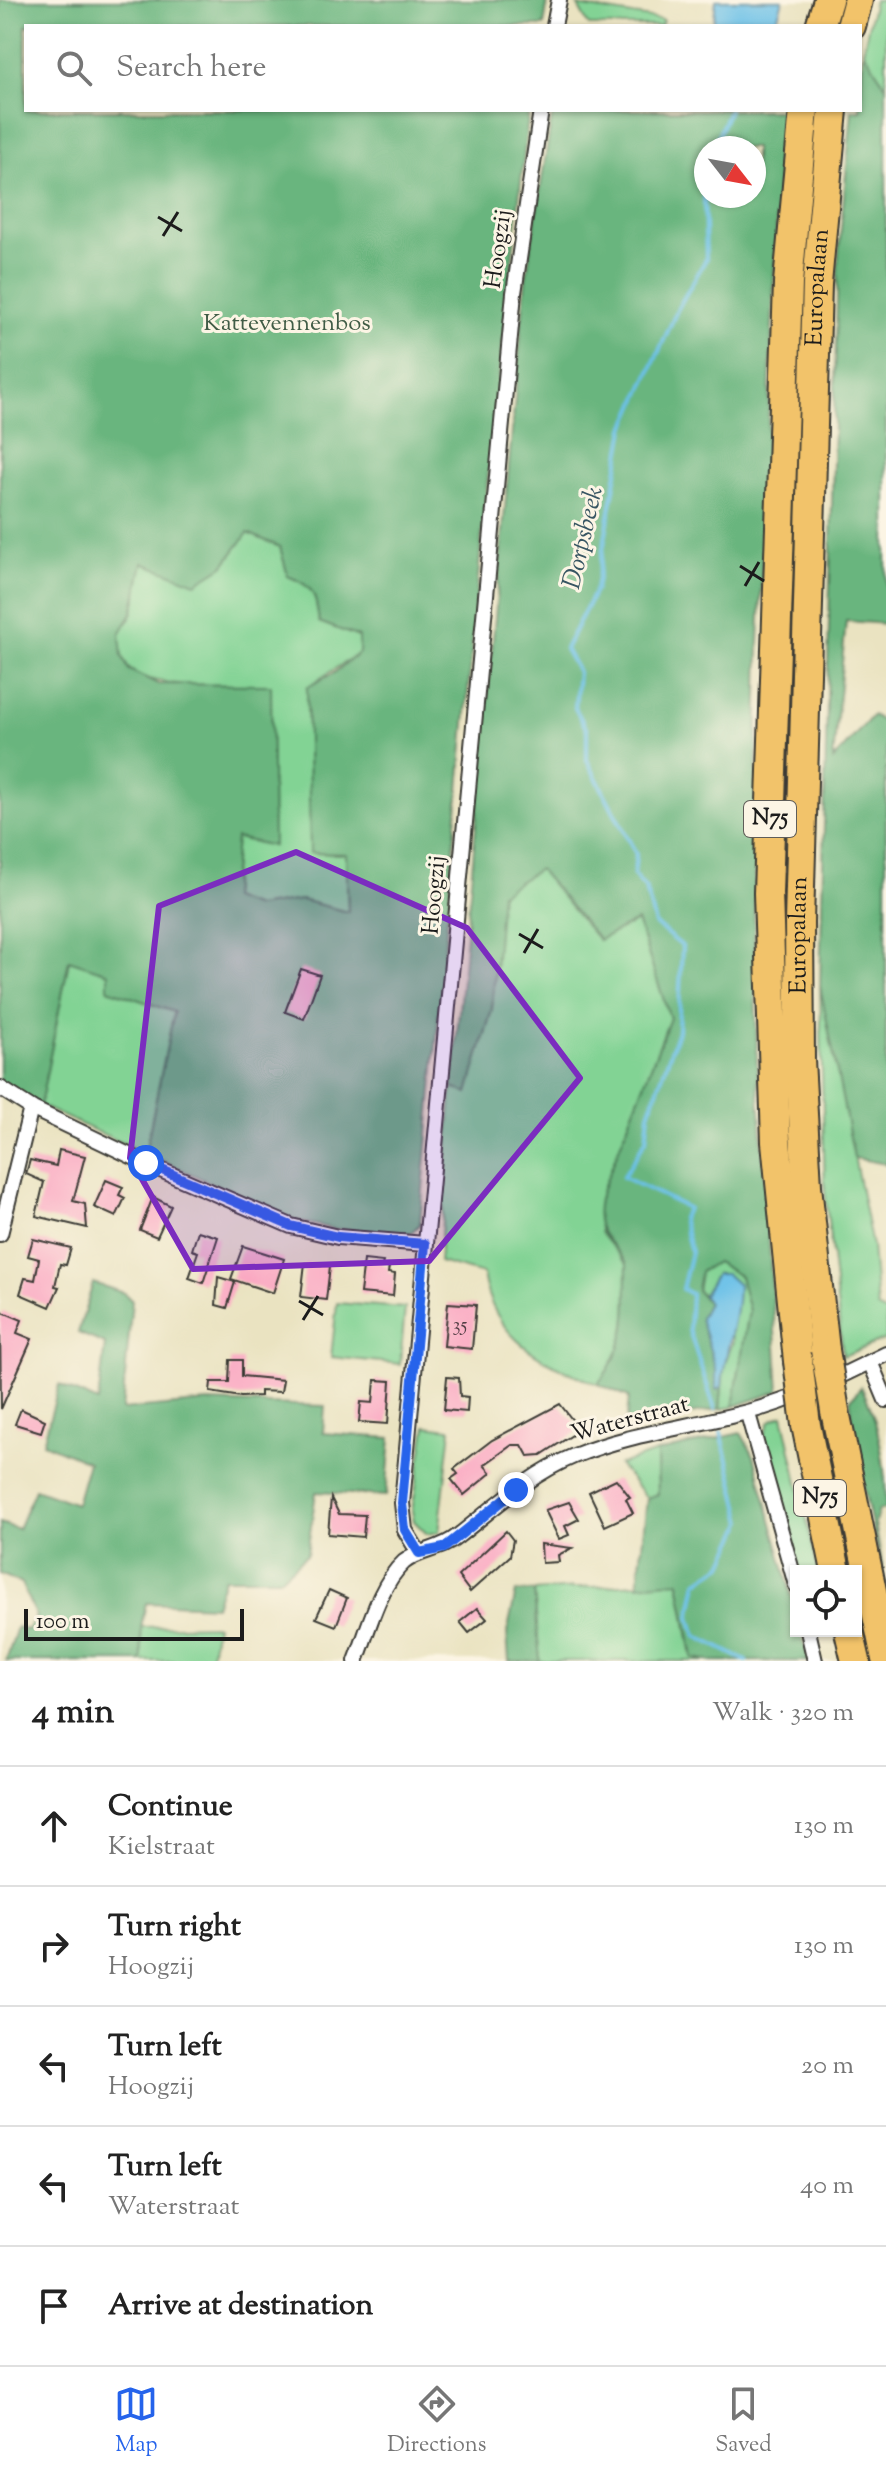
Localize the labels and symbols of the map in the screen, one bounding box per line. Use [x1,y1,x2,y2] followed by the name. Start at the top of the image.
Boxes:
[694,136,766,208] north arrow
[477,207,521,291] street label: Hoogzij
[798,227,839,347] street label: Europalaan
[203,307,371,341] park label: Kattevennenbos
[554,483,614,593] water label: Dorpsbeek
[744,801,796,837] road number: N75
[415,854,455,936] street label: Hoogzij
[782,876,817,994] street label: Europalaan
[128,1145,164,1181] route start
[453,1312,468,1341] house number: 35
[567,1388,693,1452] street label: Waterstraat
[498,1472,534,1508] route end
[794,1480,846,1516] road number: N75
[24,1605,244,1641] scale bar

